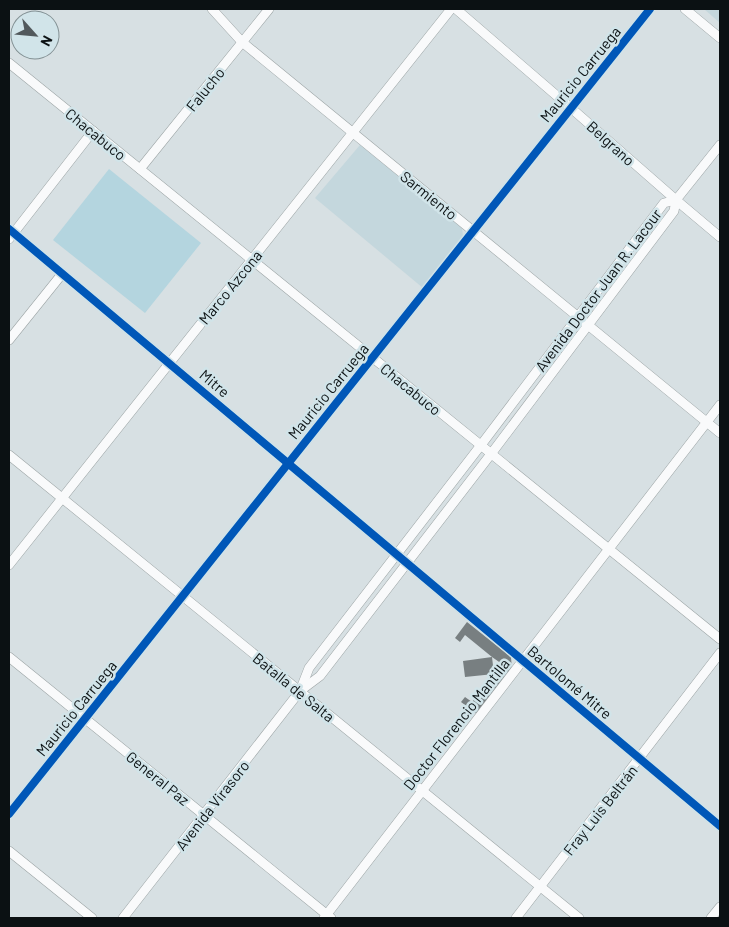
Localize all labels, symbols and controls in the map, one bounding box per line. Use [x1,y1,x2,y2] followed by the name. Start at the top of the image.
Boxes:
[10,10,60,60] north arrow
[536,23,624,125] street label: Mauricio Carruega
[37,33,57,49] text: N
[182,63,228,115] street label: Falucho
[62,104,130,164] street label: Chacabuco
[583,117,639,169] street label: Belgrano
[397,167,461,223] street label: Sarmiento
[531,205,665,375] street label: Avenida Doctor Juan R. Lacour
[195,246,265,328] street label: Marco Azcona
[284,340,372,442] street label: Mauricio Carruega
[377,359,445,419] street label: Chacabuco
[196,365,234,401] street label: Mitre
[524,642,616,722] street label: Bartolomé Mitre
[250,649,338,725] street label: Batalla de Salta
[399,655,513,793] street label: Doctor Florencio Mantilla
[32,657,120,759] street label: Mauricio Carruega
[123,747,193,809] street label: General Paz
[171,757,253,853] street label: Avenida Virasoro
[559,761,641,859] street label: Fray Luis Beltrán

